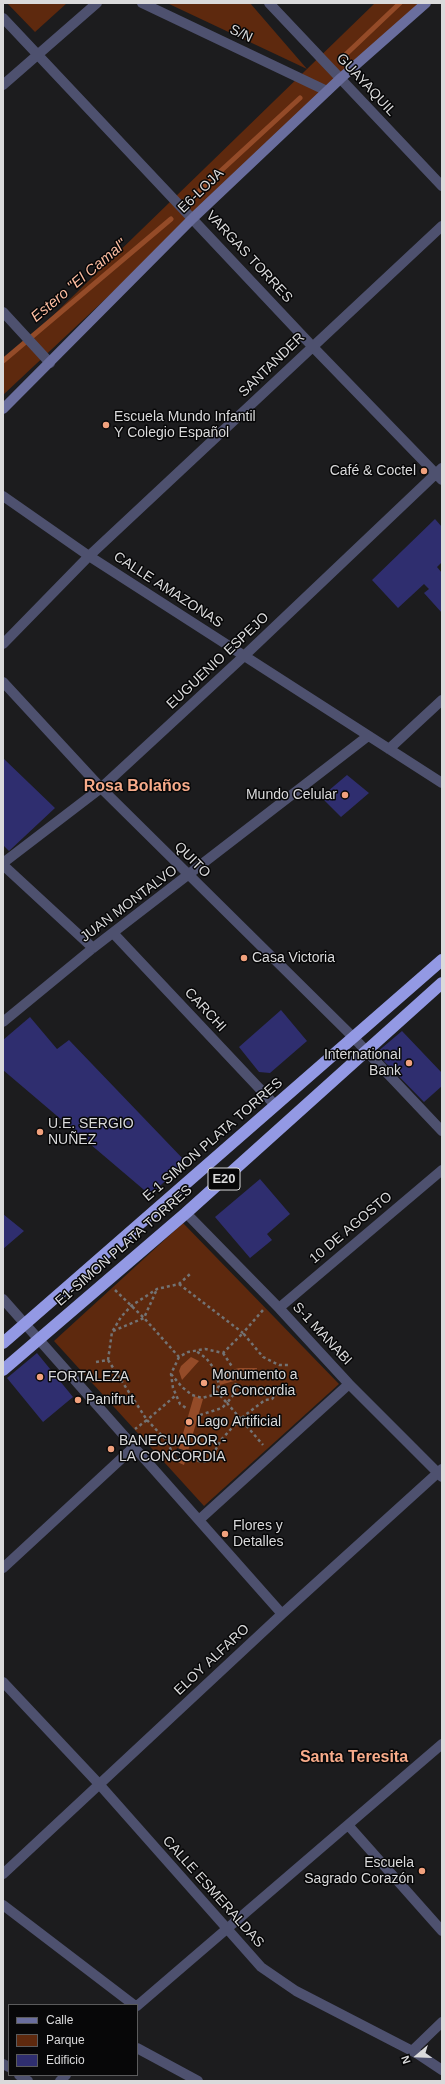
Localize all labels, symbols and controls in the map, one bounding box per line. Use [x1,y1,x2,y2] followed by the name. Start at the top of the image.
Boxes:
[227,21,255,47] street label: S/N
[333,50,399,120] street label: GUAYAQUIL
[175,165,227,217] street label: E6-LOJA
[202,208,296,306] street label: VARGAS TORRES
[28,236,130,326] water label: Estero "El Camal"
[235,329,309,401] street label: SANTANDER
[114,409,256,442] place label: Escuela Mundo Infantil Y Colegio Español
[101,420,111,430] marker: Escuela Mundo Infantil Y Colegio Español
[330,463,416,479] place label: Café & Coctel
[419,466,429,476] marker: Café & Coctel
[110,548,226,632] street label: CALLE AMAZONAS
[163,609,273,713] street label: EUGUENIO ESPEJO
[84,777,190,797] district label: Rosa Bolaños
[246,787,337,803] place label: Mundo Celular
[340,790,350,800] marker: Mundo Celular
[170,838,214,882] street label: QUITO
[77,862,181,946] street label: JUAN MONTALVO
[252,950,335,966] place label: Casa Victoria
[239,953,249,963] marker: Casa Victoria
[181,985,229,1035] street label: CARCHI
[324,1047,401,1080] place label: International Bank
[404,1058,414,1068] marker: International Bank
[140,1075,286,1205] street label: E-1 SIMON PLATA TORRES
[48,1116,134,1148] place label: U.E. SERGIO NUÑEZ
[35,1127,45,1137] marker: U.E. SERGIO NUÑEZ
[208,1168,240,1190] road number: E20
[52,1182,196,1310] street label: E1-SIMON PLATA TORRES
[306,1189,396,1267] street label: 10 DE AGOSTO
[289,1299,355,1369] street label: S-1 MANABI
[212,1367,298,1400] place label: Monumento a La Concordia
[48,1369,129,1385] place label: FORTALEZA
[35,1372,45,1382] marker: FORTALEZA
[199,1378,209,1388] marker: Monumento a La Concordia
[86,1392,134,1408] place label: Panifrut
[73,1395,83,1405] marker: Panifrut
[197,1414,281,1430] place label: Lago Artificial
[184,1417,194,1427] marker: Lago Artificial
[119,1433,226,1466] place label: BANECUADOR - LA CONCORDIA
[106,1444,116,1454] marker: BANECUADOR - LA CONCORDIA
[233,1518,284,1550] place label: Flores y Detalles
[220,1529,230,1539] marker: Flores y Detalles
[171,1621,253,1699] street label: ELOY ALFARO
[300,1748,408,1768] district label: Santa Teresita
[159,1833,267,1951] street label: CALLE ESMERALDAS
[304,1855,414,1888] place label: Escuela Sagrado Corazón
[417,1866,427,1876] marker: Escuela Sagrado Corazón
[8,2004,138,2076] legend
[46,2013,73,2027] text: Calle
[46,2033,85,2047] text: Parque
[397,2036,437,2076] north arrow
[46,2053,85,2067] text: Edificio
[399,2054,413,2066] text: N

